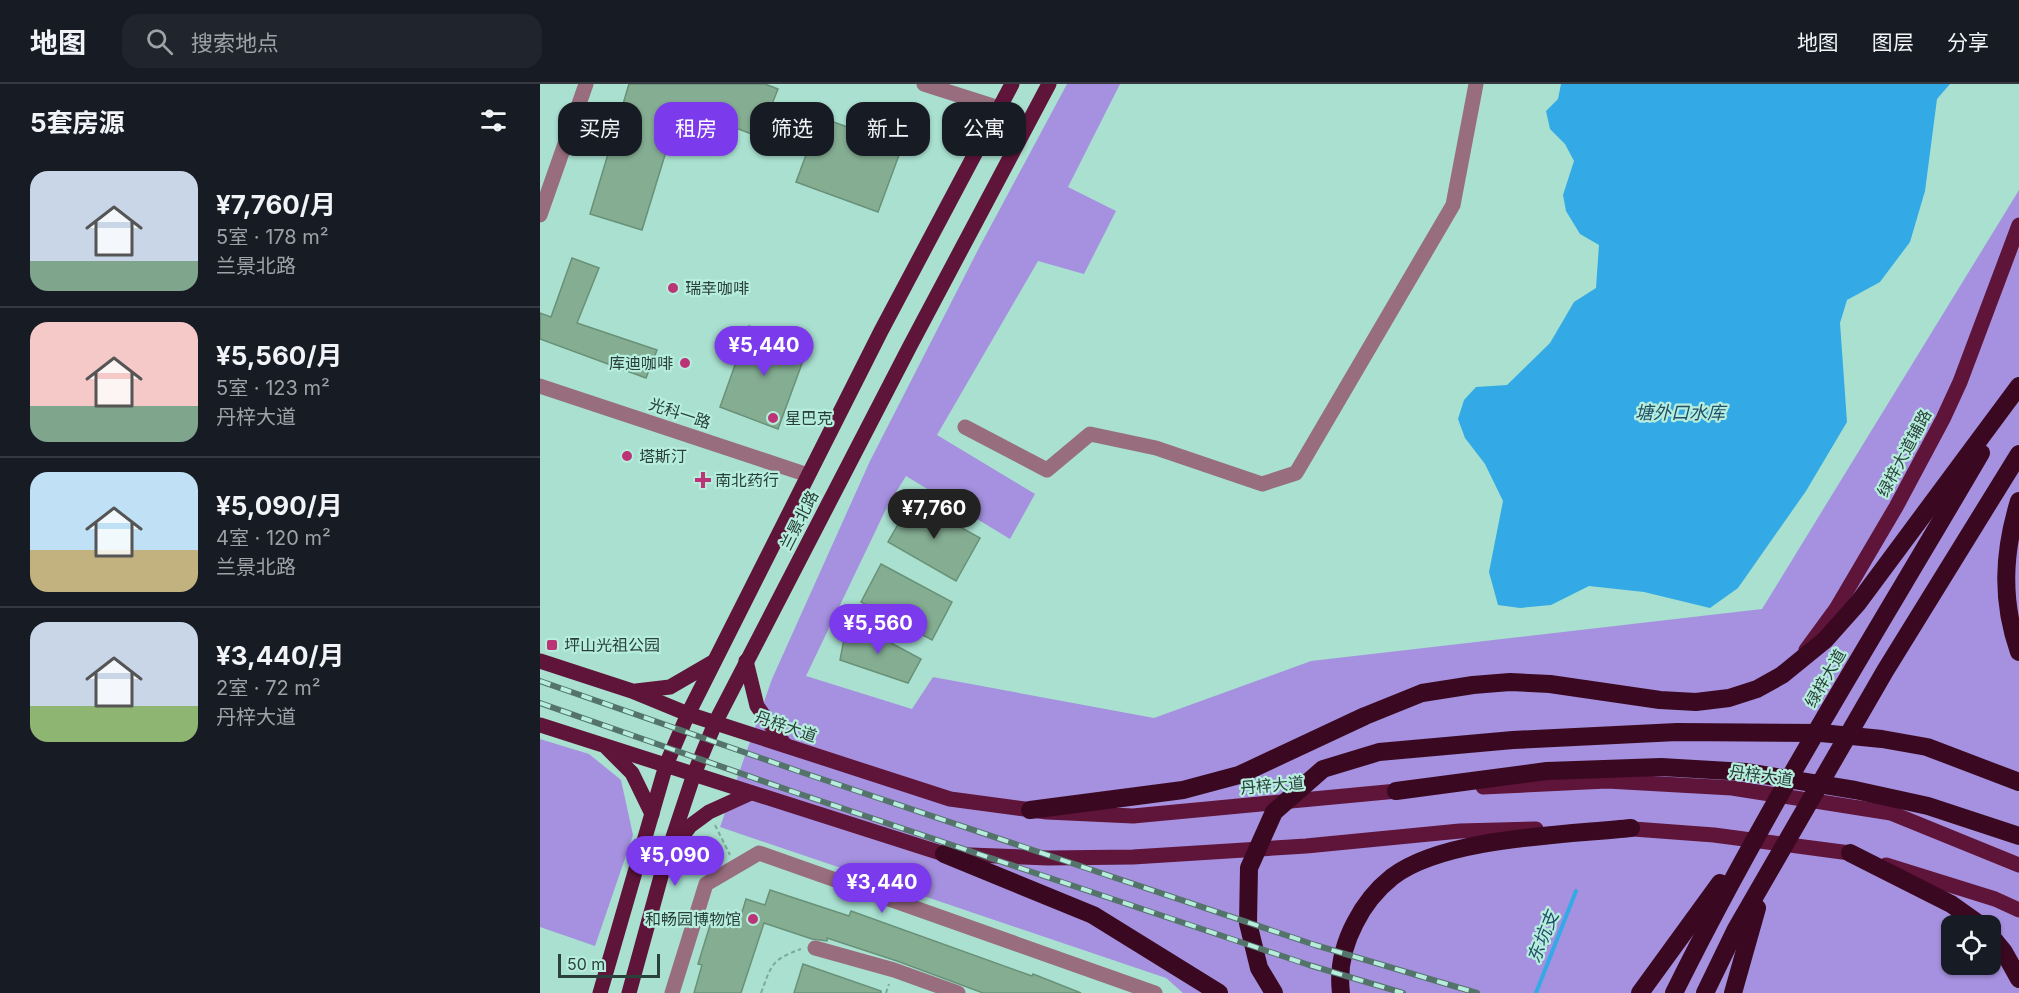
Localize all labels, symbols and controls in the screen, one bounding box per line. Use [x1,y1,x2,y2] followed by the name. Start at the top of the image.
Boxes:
[122,14,542,68] search box
[143,25,176,58] icon: search
[30,26,86,60] text: 地图
[191,30,279,56] text: 搜索地点
[1797,30,1839,55] text: 地图
[1872,30,1914,55] text: 图层
[1947,30,1989,55] text: 分享
[558,102,642,156] chip: 买房
[654,102,738,156] chip: 租房
[750,102,834,156] chip: 筛选
[846,102,930,156] chip: 新上
[942,102,1026,156] chip: 公寓
[477,104,510,137] icon: filters
[30,107,125,138] text: 5套房源
[216,189,336,220] text: ¥7,760/月
[78,195,150,267] icon: home
[216,225,329,249] text: 5室 · 178 m²
[216,254,296,278] text: 兰景北路
[685,278,749,298] place label: 瑞幸咖啡
[666,281,680,295] marker: 瑞幸咖啡
[715,326,813,377] pin: ¥5,440
[729,333,799,357] text: ¥5,440
[216,340,343,371] text: ¥5,560/月
[78,346,150,418] icon: home
[609,353,673,373] place label: 库迪咖啡
[678,356,692,370] marker: 库迪咖啡
[216,376,330,400] text: 5室 · 123 m²
[646,394,714,432] street label: 光科一路
[1635,402,1728,423] water label: 塘外口水库
[216,405,296,429] text: 丹梓大道
[1873,406,1935,500] street label: 绿梓大道辅路
[785,408,833,428] place label: 星巴克
[766,411,780,425] marker: 星巴克
[639,446,687,466] place label: 塔斯汀
[620,449,634,463] marker: 塔斯汀
[715,470,779,490] place label: 南北药行
[696,473,710,487] marker: 南北药行
[776,487,822,553] street label: 兰景北路
[885,489,983,540] pin: ¥7,760
[216,490,343,521] text: ¥5,090/月
[78,496,150,568] icon: home
[902,496,966,520] text: ¥7,760
[216,526,331,550] text: 4室 · 120 m²
[216,555,296,579] text: 兰景北路
[829,604,927,655] pin: ¥5,560
[843,611,913,635] text: ¥5,560
[564,635,660,655] place label: 坪山光祖公园
[545,638,559,652] marker: 坪山光祖公园
[216,640,345,671] text: ¥3,440/月
[1800,645,1850,711] street label: 绿梓大道
[78,646,150,718] icon: home
[216,676,321,700] text: 2室 · 72 m²
[216,705,296,729] text: 丹梓大道
[752,706,820,746] street label: 丹梓大道
[1728,761,1794,789] street label: 丹梓大道
[1239,772,1305,798] street label: 丹梓大道
[626,836,724,887] pin: ¥5,090
[640,843,710,867] text: ¥5,090
[833,863,931,914] pin: ¥3,440
[846,870,918,894] text: ¥3,440
[1523,906,1563,966] water label: 东坑支
[645,909,741,929] place label: 和畅园博物馆
[746,912,760,926] marker: 和畅园博物馆
[1941,915,2001,975] map controls
[1941,915,2001,975] button: locate
[558,951,660,978] scale bar
[567,954,605,974] text: 50 m

